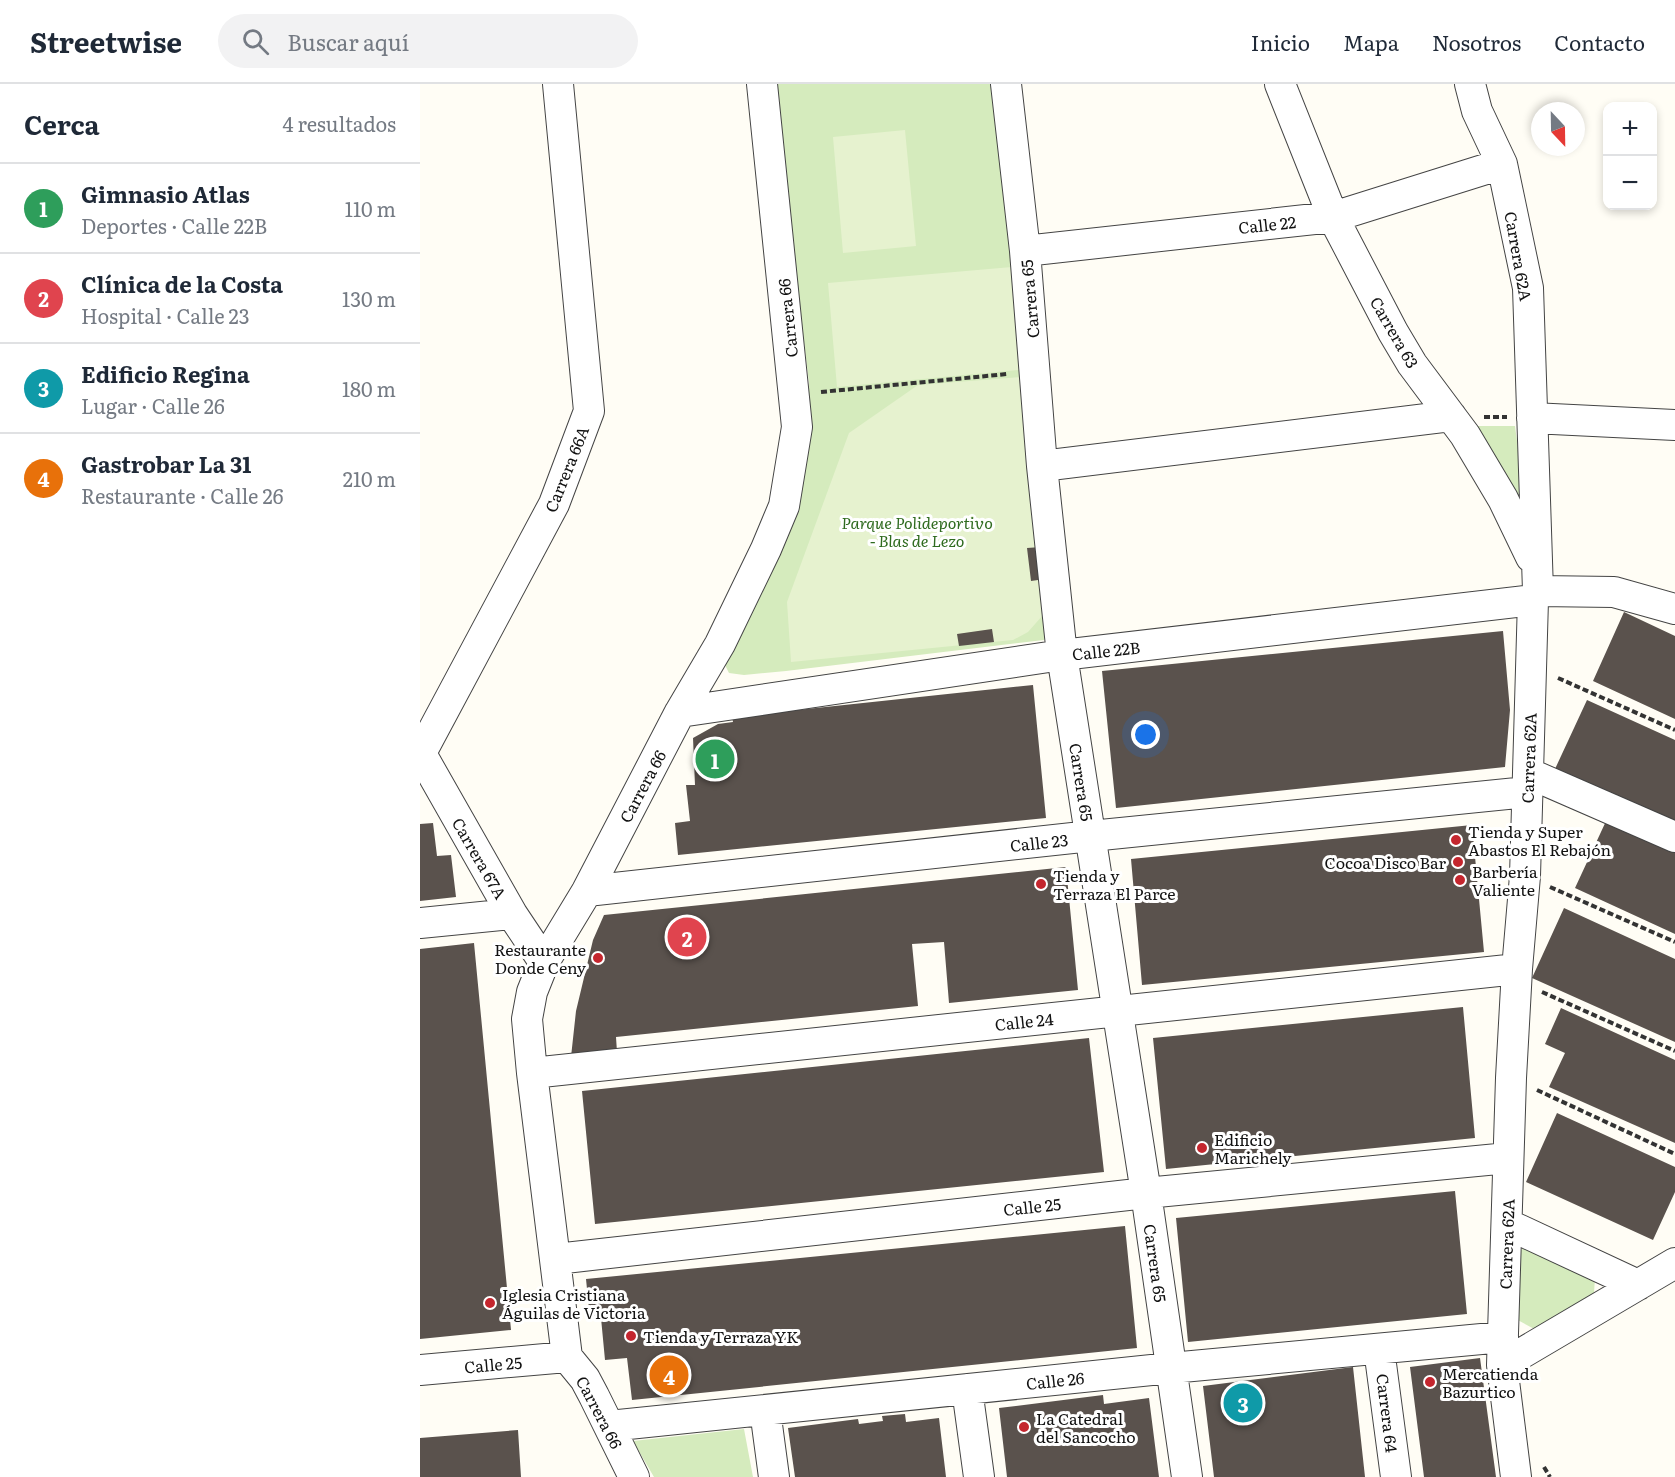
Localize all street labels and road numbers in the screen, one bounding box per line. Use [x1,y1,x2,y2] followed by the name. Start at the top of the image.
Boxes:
[1237,209,1297,239] street label: Calle 22
[1499,209,1539,303] street label: Carrera 62A
[1014,259,1044,339] street label: Carrera 65
[771,277,803,359] street label: Carrera 66
[1365,292,1425,372] street label: Carrera 63
[538,422,594,516] street label: Carrera 66A
[1071,634,1141,666] street label: Calle 22B
[1514,712,1542,804] street label: Carrera 62A
[1064,741,1100,823] street label: Carrera 65
[613,745,671,827] street label: Carrera 66
[447,813,513,903] street label: Carrera 67A
[1009,827,1069,857] street label: Calle 23
[994,1006,1055,1036] street label: Calle 24
[1002,1191,1062,1221] street label: Calle 25
[1492,1198,1520,1290] street label: Carrera 62A
[1139,1222,1173,1304] street label: Carrera 65
[463,1350,523,1378] street label: Calle 25
[1025,1365,1086,1395] street label: Calle 26
[571,1371,629,1453] street label: Carrera 66
[1371,1372,1405,1454] street label: Carrera 64

